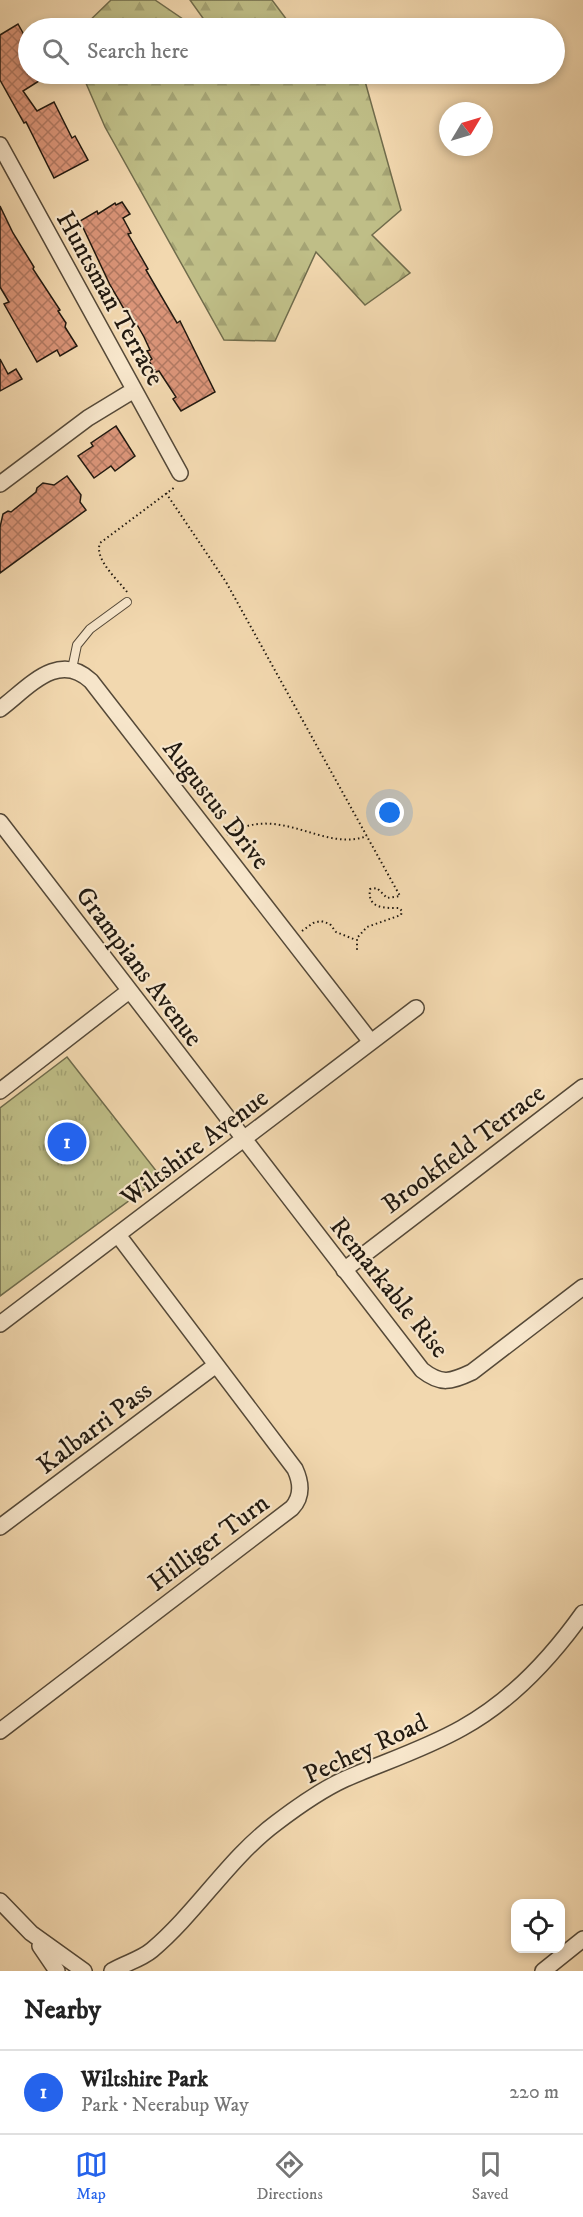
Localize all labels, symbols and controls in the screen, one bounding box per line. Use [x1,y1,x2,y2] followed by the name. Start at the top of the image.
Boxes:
[18,18,565,84] search box
[39,35,72,68] icon: search
[87,38,189,65] text: Search here
[439,102,493,156] north arrow
[48,206,171,392] street label: Huntsman Terrace
[155,733,277,877] street label: Augustus Drive
[375,798,404,827] your location
[68,880,210,1054] street label: Grampians Avenue
[376,1077,552,1221] street label: Brookfield Terrace
[114,1082,275,1215] street label: Wiltshire Avenue
[48,1120,86,1164] pin: 1
[322,1211,456,1365] street label: Remarkable Rise
[31,1374,159,1482] street label: Kalbarri Pass
[142,1487,276,1599] street label: Hilliger Turn
[298,1706,433,1792] street label: Pechey Road
[511,1899,565,1953] map controls
[511,1899,565,1953] button: locate
[24,1994,101,2027] text: Nearby
[81,2066,208,2093] text: Wiltshire Park
[40,2080,47,2105] text: 1
[509,2080,559,2105] text: 220 m
[81,2093,249,2118] text: Park · Neerabup Way
[75,2148,108,2204] tab: Map
[257,2148,323,2204] tab: Directions
[472,2148,509,2204] tab: Saved

